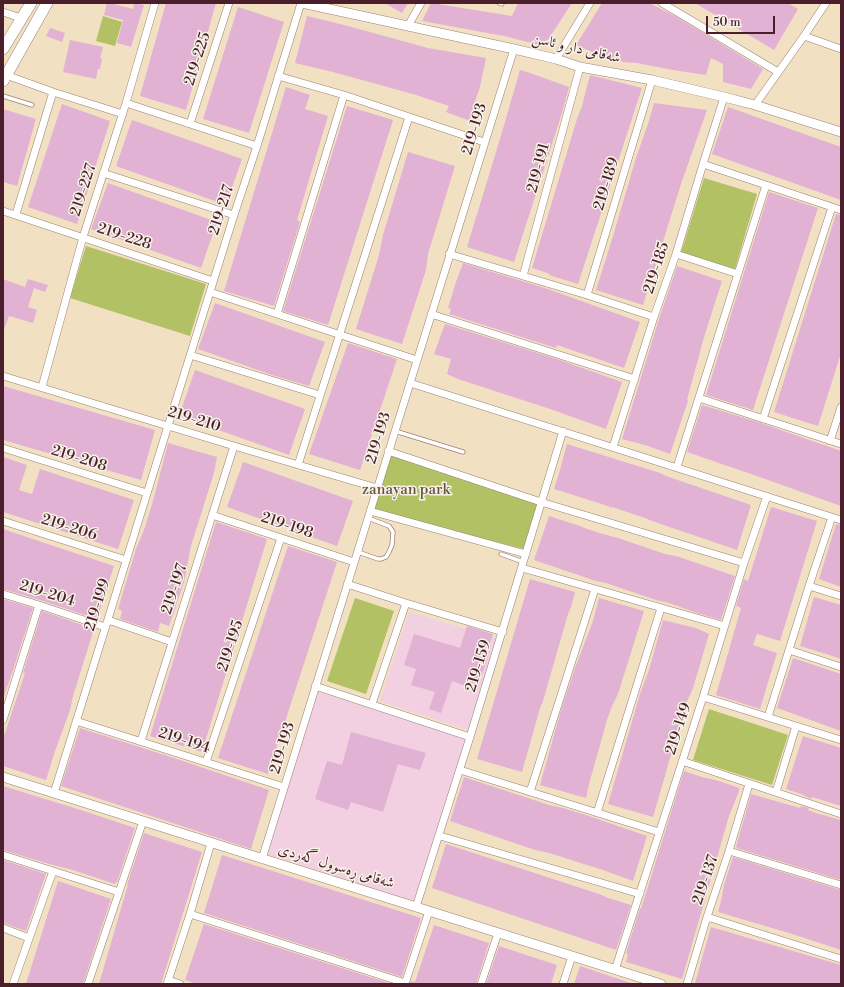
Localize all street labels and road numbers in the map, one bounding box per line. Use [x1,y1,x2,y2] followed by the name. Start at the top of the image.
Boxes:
[181,30,215,88] street label: 219-225
[530,30,622,68] street label: شەقامی دار و ئاسن
[459,101,491,157] street label: 219-193
[524,141,554,195] street label: 219-191
[590,155,624,213] street label: 219-189
[67,161,101,219] street label: 219-227
[205,183,239,237] street label: 219-217
[95,220,153,254] street label: 219-228
[640,240,674,296] street label: 219-185
[165,403,223,437] street label: 219-210
[363,410,395,466] street label: 219-193
[49,442,109,476] street label: 219-208
[259,509,315,543] street label: 219-198
[39,511,99,545] street label: 219-206
[158,561,192,617] street label: 219-197
[17,577,77,611] street label: 219-204
[82,577,114,633] street label: 219-199
[214,618,248,674] street label: 219-195
[463,638,495,694] street label: 219-159
[662,701,696,757] street label: 219-149
[267,720,299,776] street label: 219-193
[156,724,212,758] street label: 219-194
[276,841,396,893] street label: شەقامی ڕەسوول گەردی
[689,853,723,907] street label: 219-137

